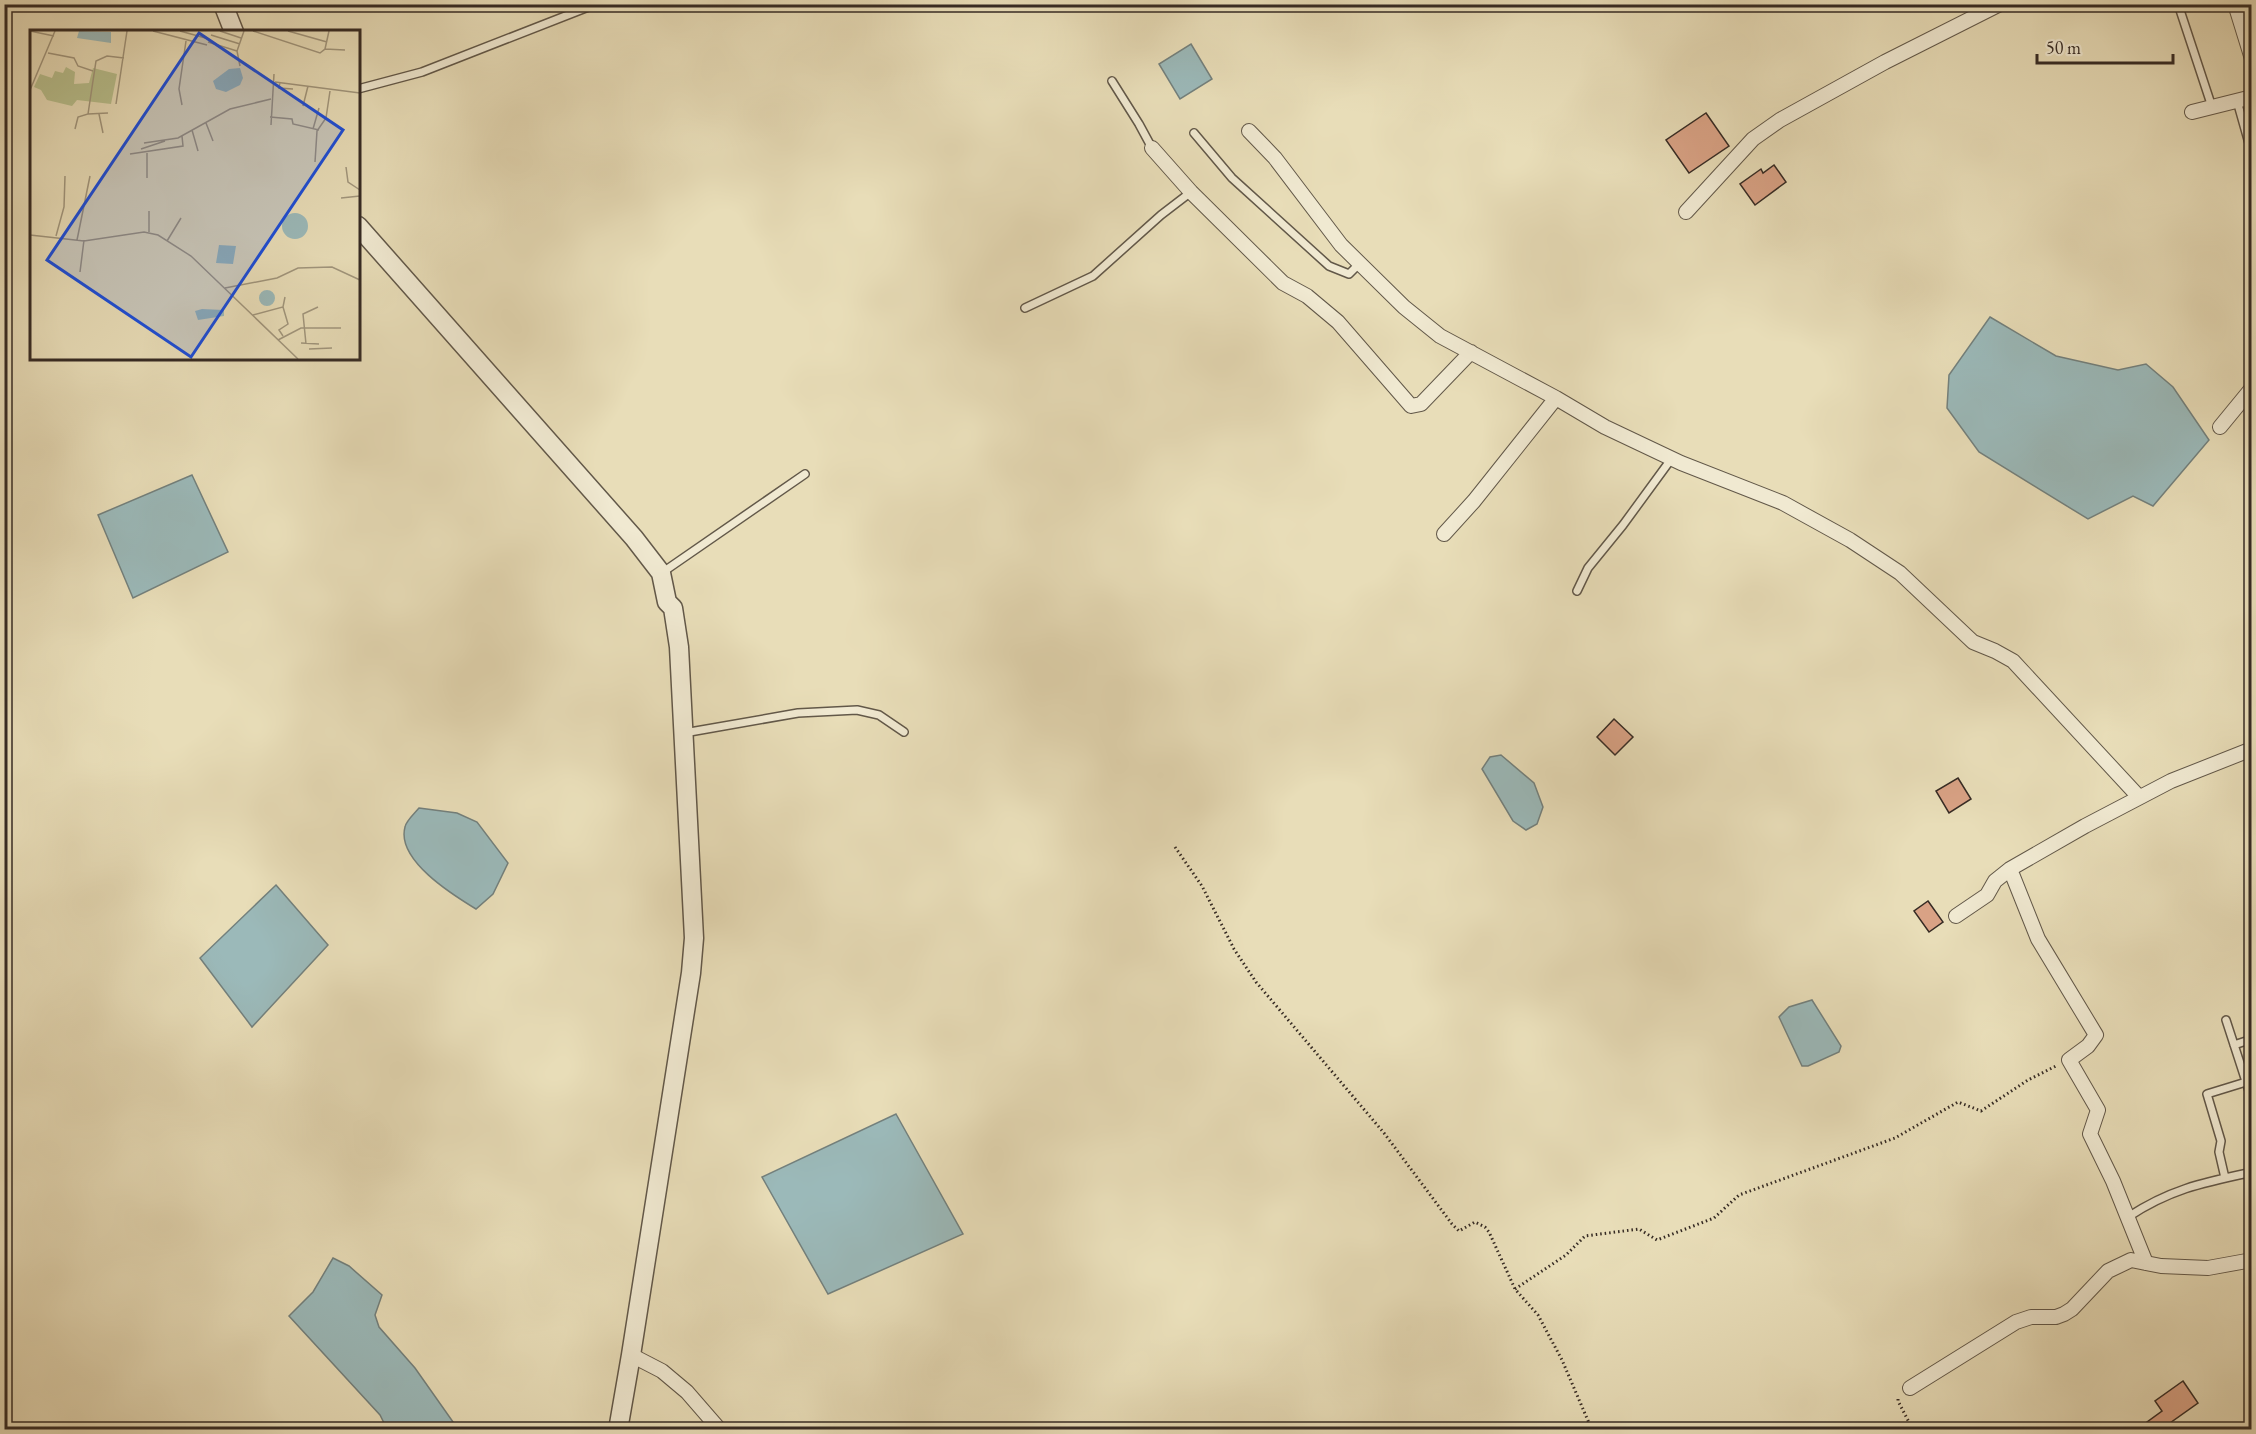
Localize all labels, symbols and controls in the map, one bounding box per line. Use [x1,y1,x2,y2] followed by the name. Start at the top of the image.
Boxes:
[2037,27,2174,65] scale bar
[30,30,360,360] inset map
[2046,36,2081,59] text: 50 m

